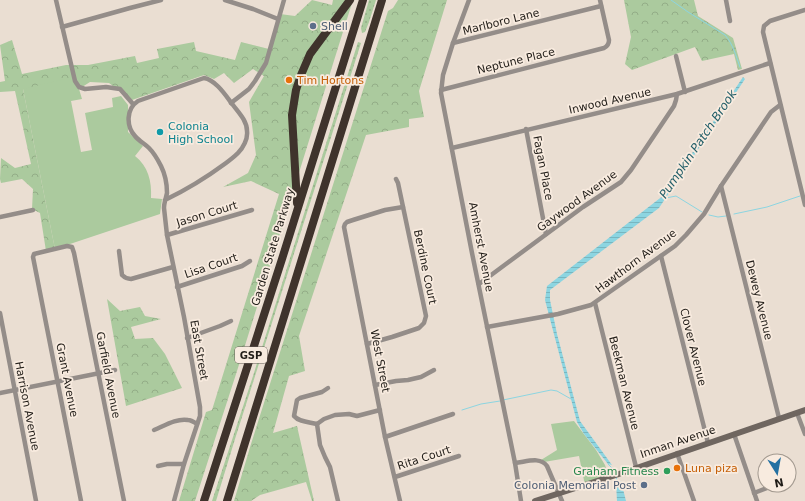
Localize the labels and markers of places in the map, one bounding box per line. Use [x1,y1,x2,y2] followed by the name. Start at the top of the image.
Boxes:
[321,20,348,33] place label: Shell
[308,21,318,31] marker: Shell
[296,74,364,87] place label: Tim Hortons
[284,75,294,85] marker: Tim Hortons
[168,120,233,146] place label: Colonia High School
[155,127,165,137] marker: Colonia High School
[685,462,738,475] place label: Luna piza
[672,463,682,473] marker: Luna piza
[573,465,659,478] place label: Graham Fitness
[662,466,672,476] marker: Graham Fitness
[514,479,637,492] place label: Colonia Memorial Post
[639,480,649,490] marker: Colonia Memorial Post

